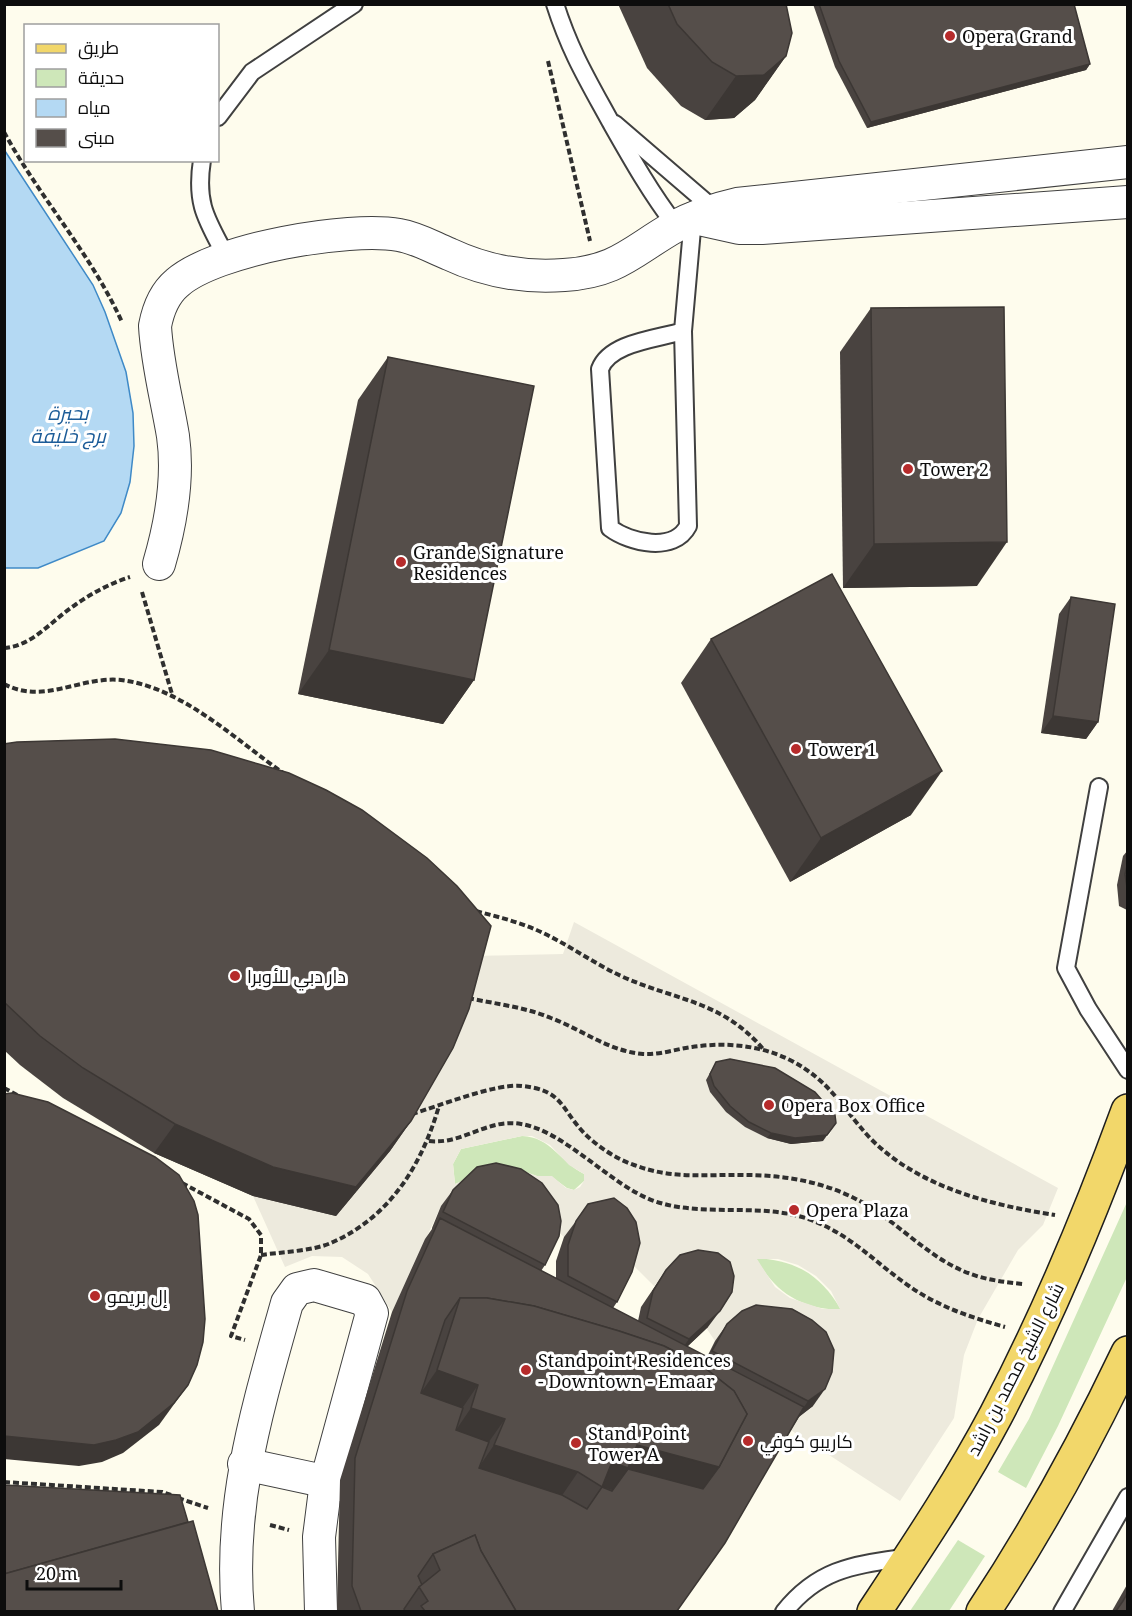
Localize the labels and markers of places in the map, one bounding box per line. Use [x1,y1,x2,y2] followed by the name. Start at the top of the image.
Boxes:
[962,24,1073,48] place label: Opera Grand
[943,29,957,43] marker: Opera Grand
[920,457,989,481] place label: Tower 2
[901,462,915,476] marker: Tower 2
[413,540,564,585] place label: Grande Signature Residences
[394,555,408,569] marker: Grande Signature Residences
[808,737,877,761] place label: Tower 1
[789,742,803,756] marker: Tower 1
[247,964,346,991] place label: دار دبي للأوبرا
[228,969,242,983] marker: دار دبي للأوبرا
[781,1093,925,1117] place label: Opera Box Office
[762,1098,776,1112] marker: Opera Box Office
[806,1198,909,1222] place label: Opera Plaza
[787,1203,801,1217] marker: Opera Plaza
[107,1284,168,1308] place label: إل بريمو
[88,1289,102,1303] marker: إل بريمو
[538,1348,731,1393] place label: Standpoint Residences - Downtown - Emaar
[519,1363,533,1377] marker: Standpoint Residences - Downtown - Emaar
[588,1421,687,1466] place label: Stand Point Tower A
[760,1429,853,1456] place label: كاريبو كوفي
[741,1434,755,1448] marker: كاريبو كوفي
[569,1436,583,1450] marker: Stand Point Tower A

